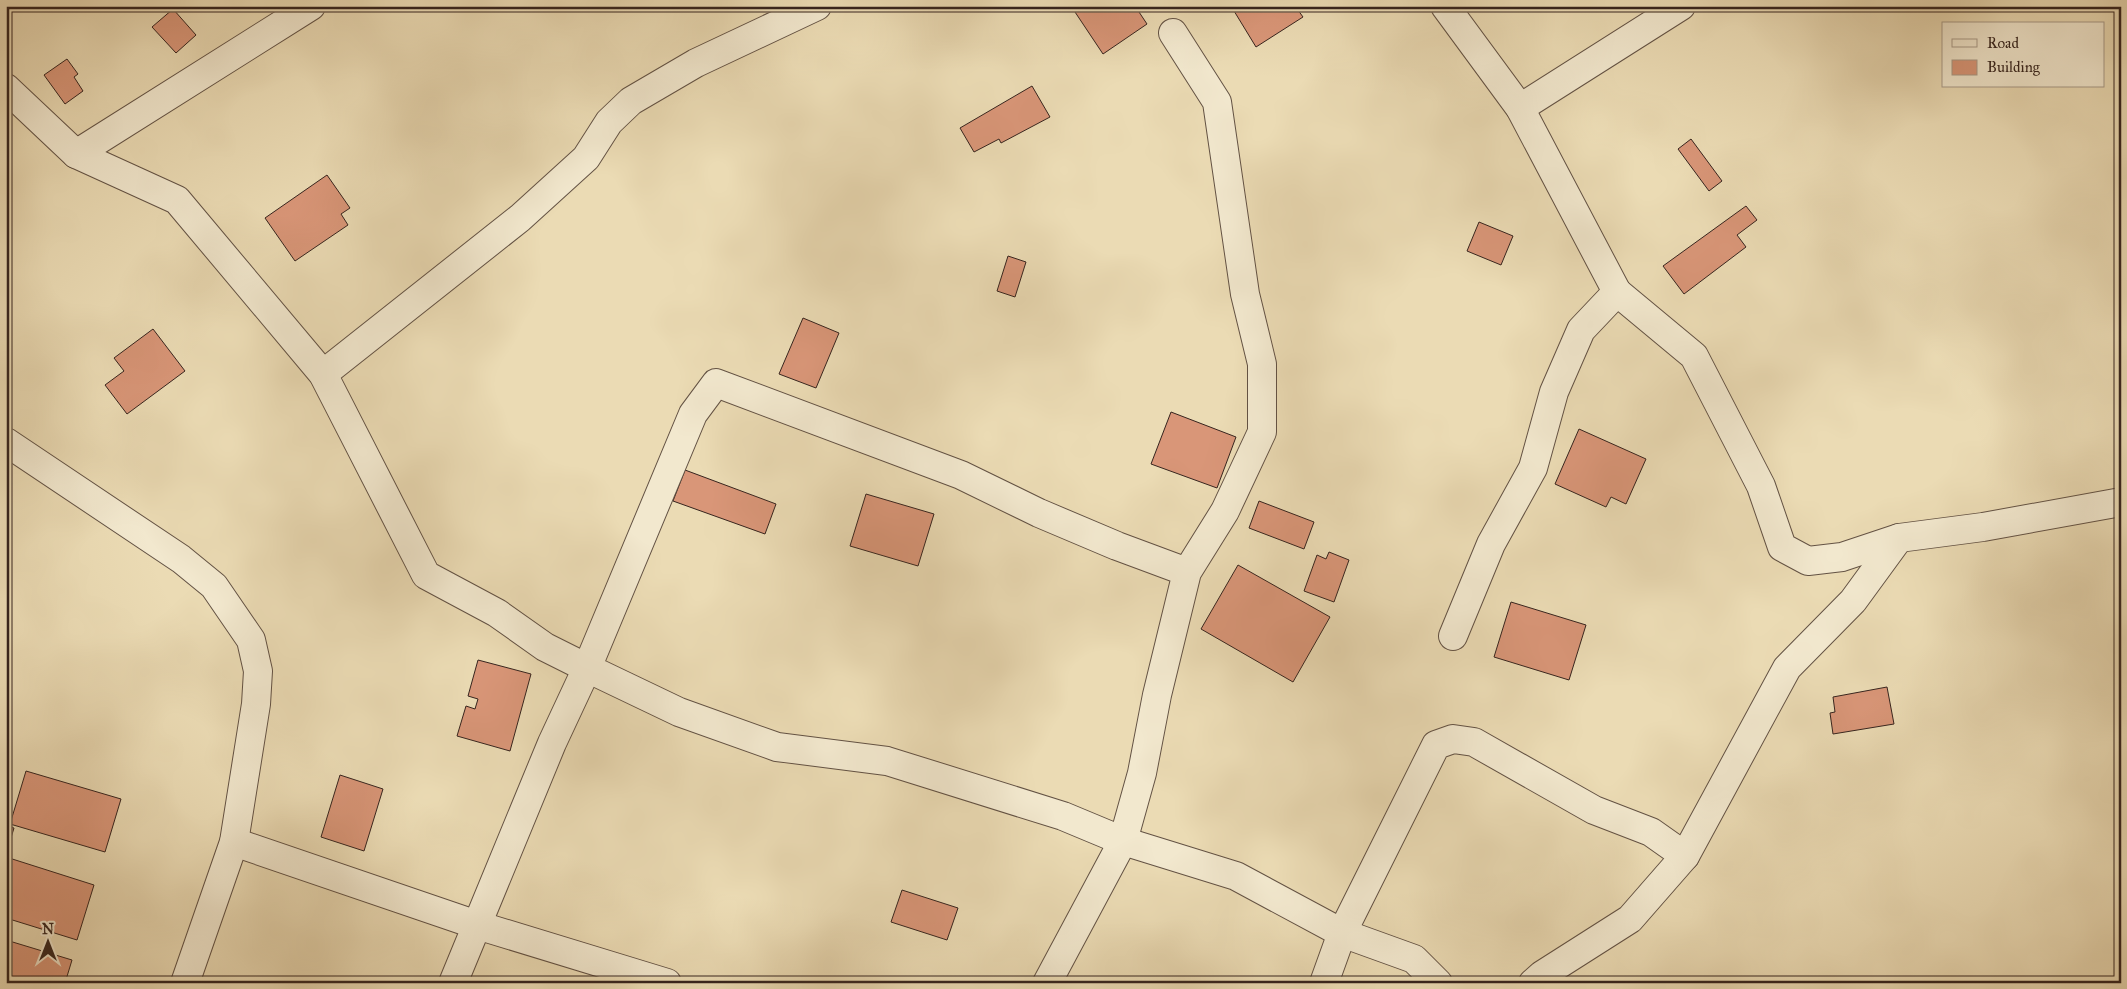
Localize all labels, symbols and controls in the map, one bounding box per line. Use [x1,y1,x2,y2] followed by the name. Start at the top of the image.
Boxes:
[1942,22,2104,88] legend
[1987,34,2019,52] text: Road
[1987,58,2041,76] text: Building
[22,916,72,966] north arrow
[42,921,54,938] text: N

